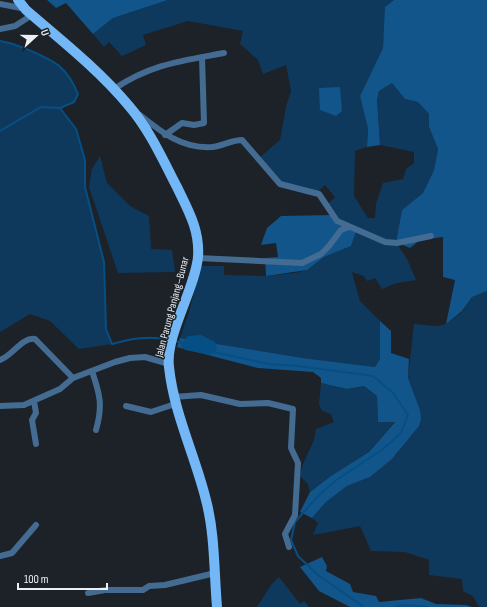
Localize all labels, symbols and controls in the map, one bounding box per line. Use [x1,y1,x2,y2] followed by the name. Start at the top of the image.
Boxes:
[16,16,56,56] north arrow
[38,28,52,38] text: U
[152,255,192,360] street label: Jalan Parung Panjang–Bunar
[18,565,107,591] scale bar
[24,572,49,587] text: 100 m

